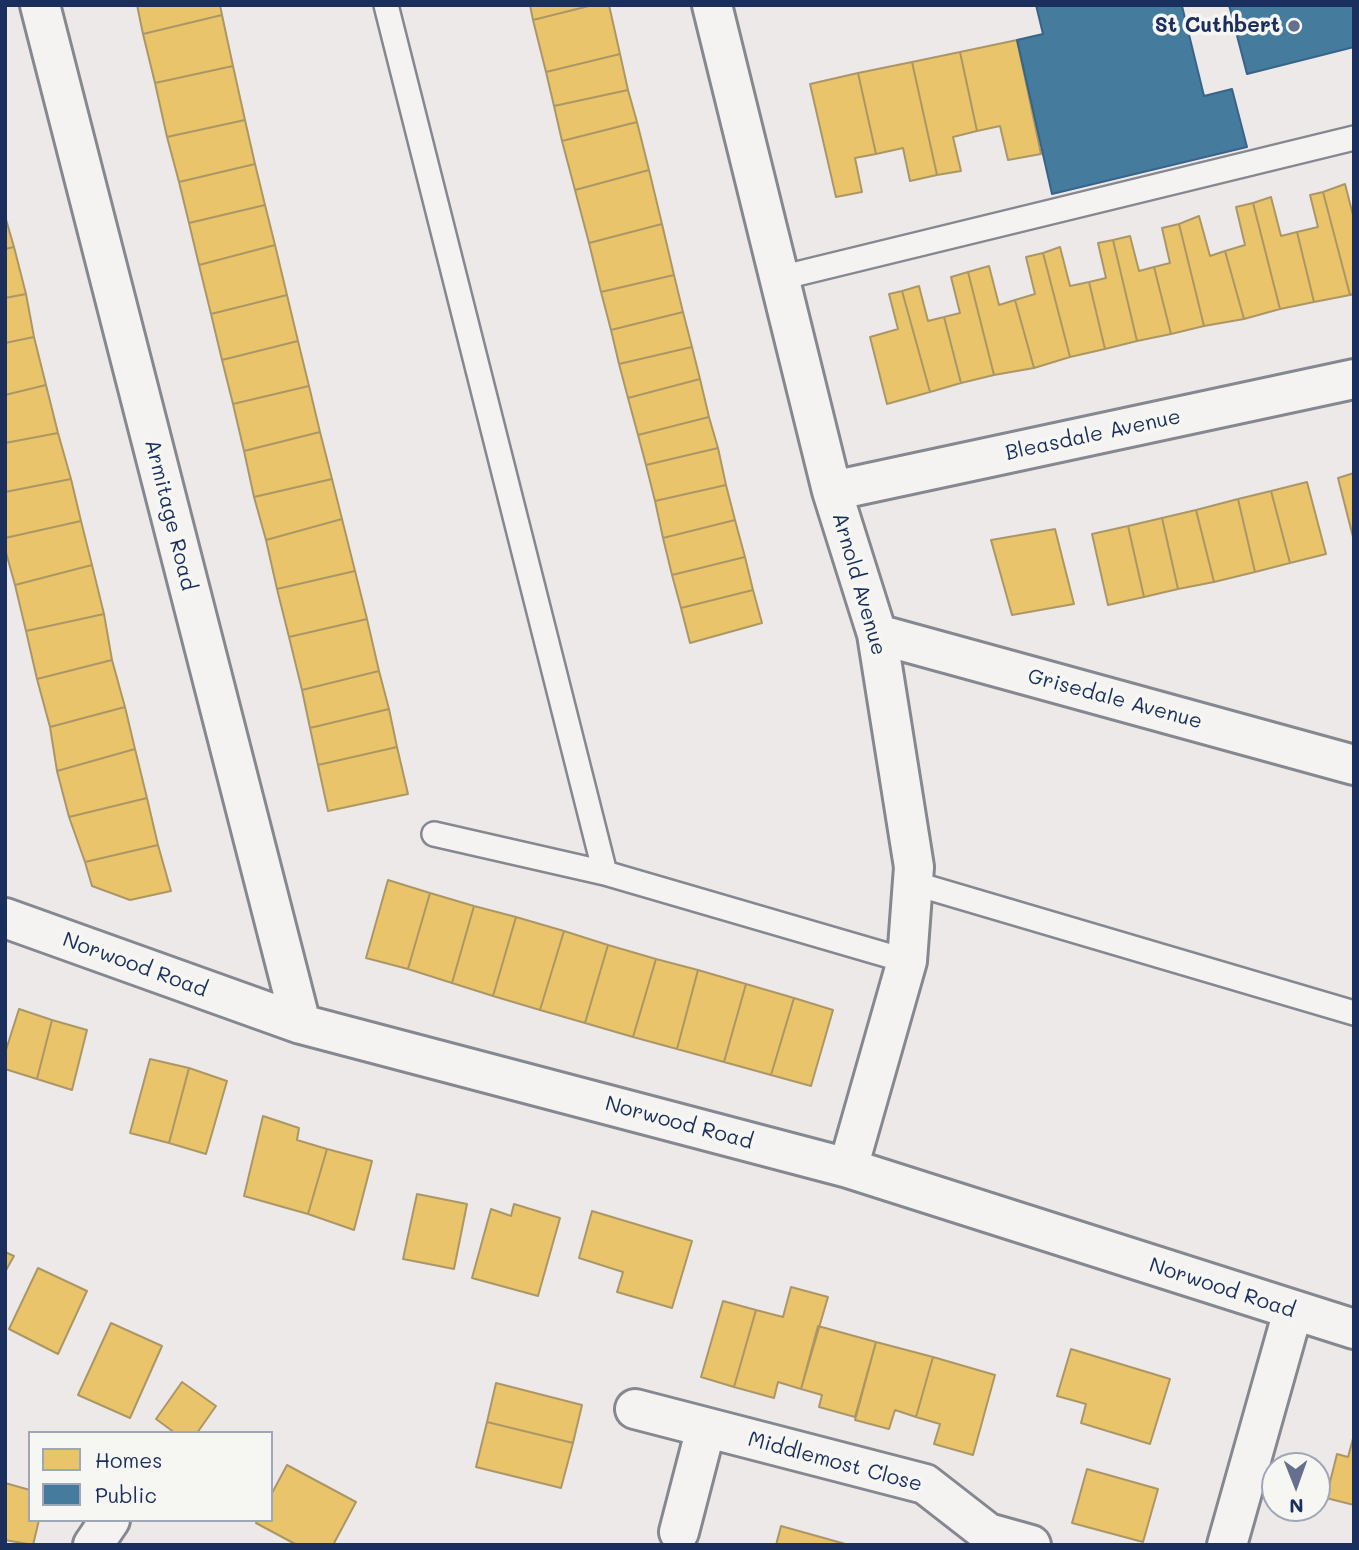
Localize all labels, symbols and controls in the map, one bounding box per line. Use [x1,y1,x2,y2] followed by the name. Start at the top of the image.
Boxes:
[1155,13,1280,39] place label: St Cuthbert
[1286,18,1302,34] marker: St Cuthbert
[1003,404,1183,466] street label: Bleasdale Avenue
[139,437,201,593] street label: Armitage Road
[827,510,891,658] street label: Arnold Avenue
[1025,664,1205,734] street label: Grisedale Avenue
[59,927,211,1003] street label: Norwood Road
[602,1091,756,1155] street label: Norwood Road
[1146,1253,1298,1323] street label: Norwood Road
[745,1427,925,1497] street label: Middlemost Close
[28,1431,273,1522] legend
[95,1446,162,1473] text: Homes
[1261,1452,1331,1522] north arrow
[95,1481,157,1508] text: Public
[1289,1494,1304,1519] text: N

